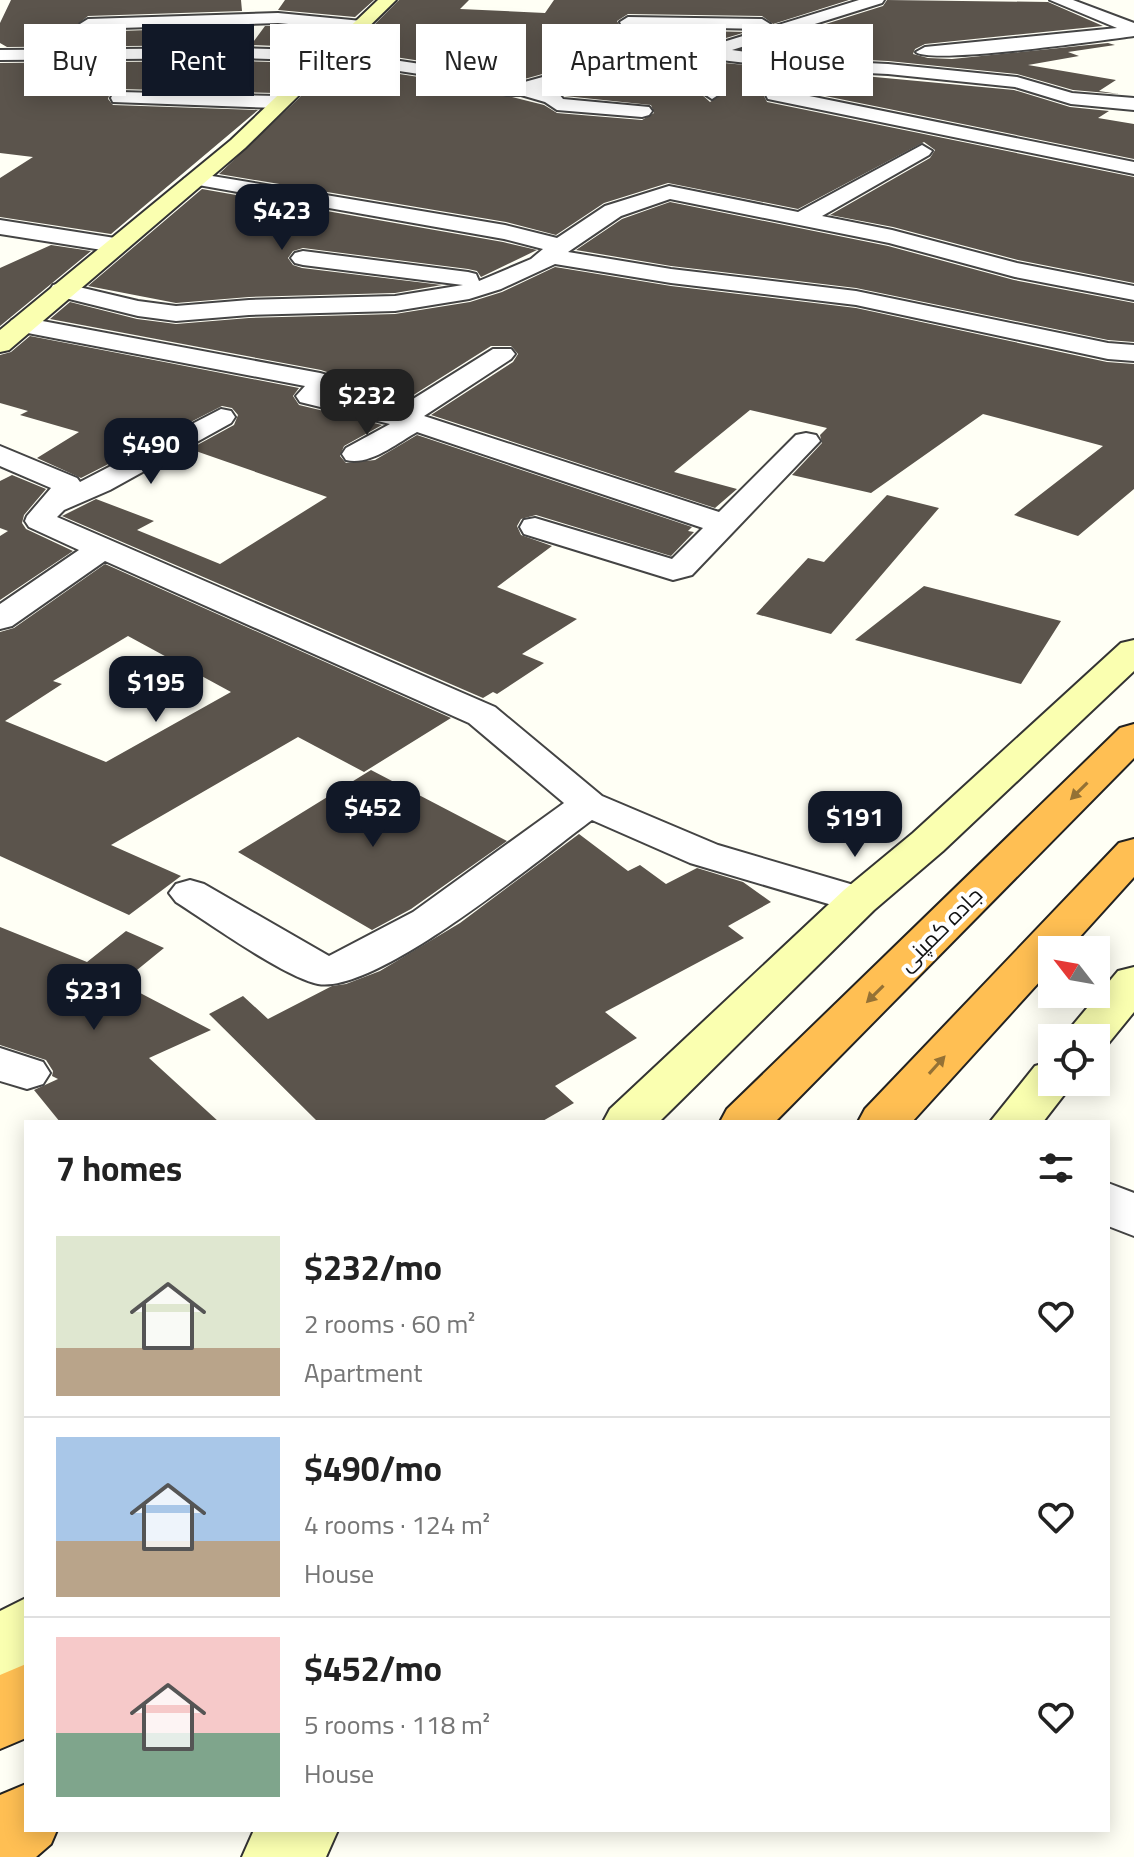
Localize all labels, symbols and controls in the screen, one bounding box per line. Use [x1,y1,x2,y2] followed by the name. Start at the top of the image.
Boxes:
[24,24,126,96] chip: Buy
[142,24,254,96] chip: Rent
[270,24,400,96] chip: Filters
[416,24,526,96] chip: New
[542,24,726,96] chip: Apartment
[742,24,873,96] chip: House
[235,184,329,252] pin: $423
[253,185,311,234] text: $423
[320,369,414,437] pin: $232
[338,370,396,419] text: $232
[104,418,198,486] pin: $490
[122,419,180,468] text: $490
[109,656,203,724] pin: $195
[127,657,185,706] text: $195
[326,781,420,849] pin: $452
[1070,781,1089,799] one-way arrow
[344,782,402,831] text: $452
[808,791,902,859] pin: $191
[826,792,884,841] text: $191
[887,876,993,982] street label: جاده کمپنی
[1038,936,1110,1008] north arrow
[1038,936,1110,1096] map controls
[47,964,141,1032] pin: $231
[65,965,123,1014] text: $231
[866,984,884,1003] one-way arrow
[1038,1024,1110,1096] button: locate
[928,1056,945,1076] one-way arrow
[56,1137,182,1200] text: 7 homes
[1034,1146,1078,1190] icon: filters
[304,1236,442,1299] text: $232/mo
[120,1268,216,1364] icon: home
[1034,1294,1078,1338] icon: heart
[304,1299,475,1348] text: 2 rooms · 60 m²
[304,1348,422,1397] text: Apartment
[304,1437,442,1500] text: $490/mo
[120,1469,216,1565] icon: home
[1034,1495,1078,1539] icon: heart
[304,1500,490,1549] text: 4 rooms · 124 m²
[304,1549,374,1598] text: House
[304,1637,442,1700] text: $452/mo
[120,1669,216,1765] icon: home
[1034,1695,1078,1739] icon: heart
[304,1700,490,1749] text: 5 rooms · 118 m²
[304,1749,374,1798] text: House

